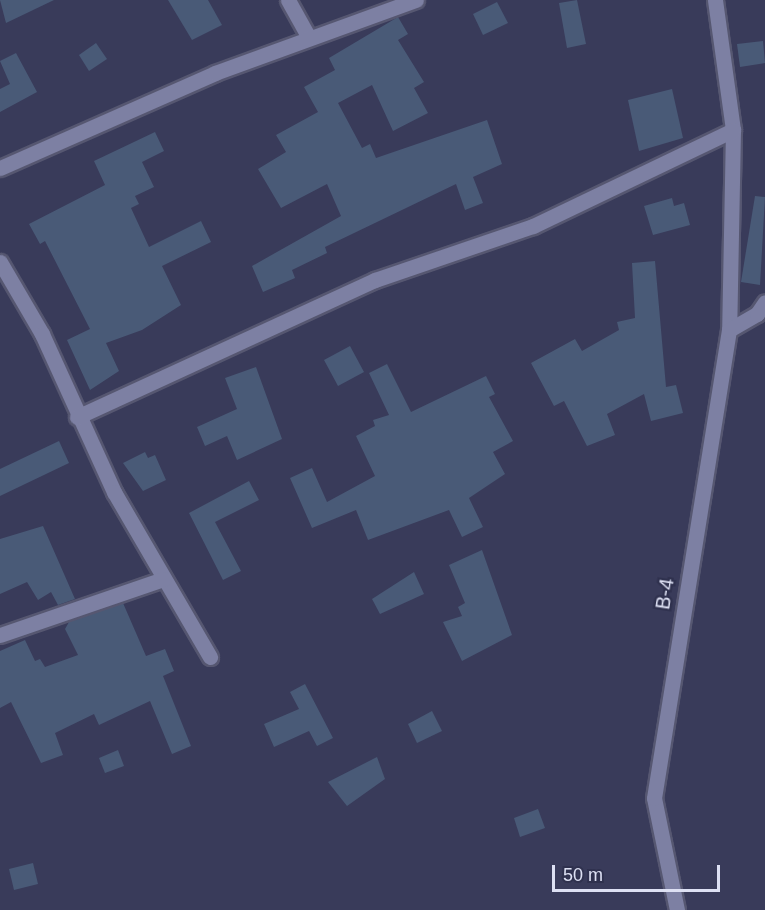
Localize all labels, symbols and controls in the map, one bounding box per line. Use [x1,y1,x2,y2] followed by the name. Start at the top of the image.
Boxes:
[651,577,679,611] street label: B-4
[555,853,723,891] scale bar
[563,865,603,885] text: 50 m

